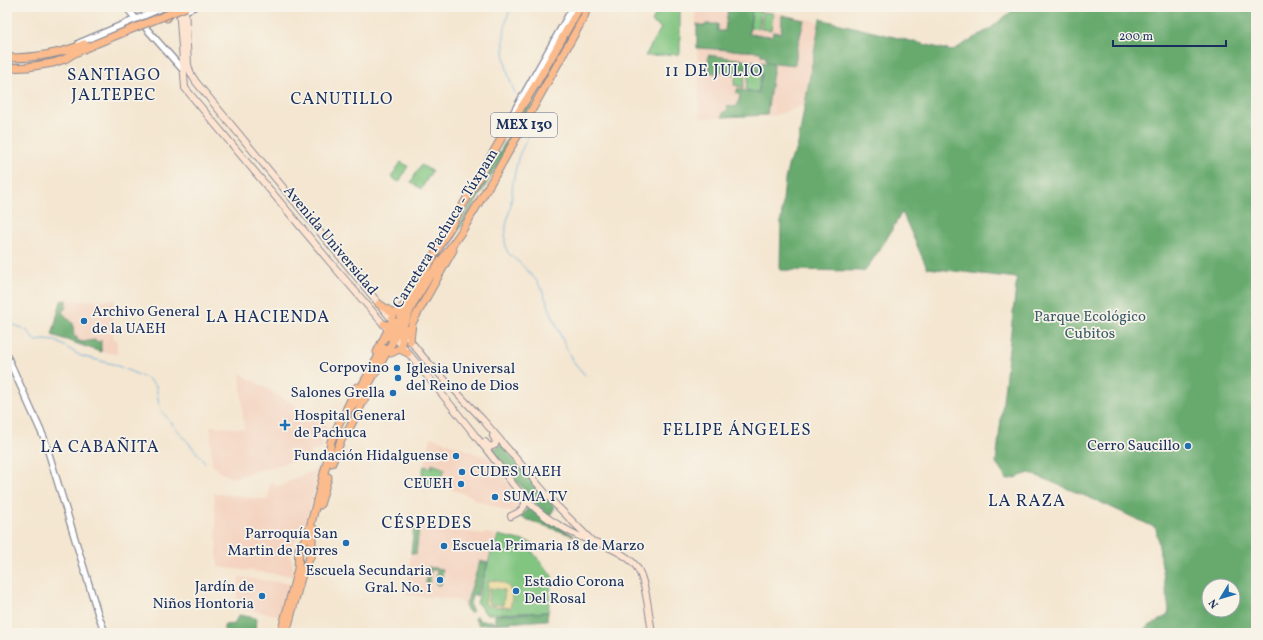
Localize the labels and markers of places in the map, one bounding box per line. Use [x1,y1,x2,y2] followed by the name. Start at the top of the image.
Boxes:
[92,302,200,340] place label: Archivo General de la UAEH
[79,316,89,326] marker: Archivo General de la UAEH
[319,358,389,379] place label: Corpovino
[406,359,519,397] place label: Iglesia Universal del Reino de Dios
[392,363,402,373] marker: Corpovino
[393,373,403,383] marker: Iglesia Universal del Reino de Dios
[290,383,385,404] place label: Salones Grella
[388,388,398,398] marker: Salones Grella
[294,406,405,444] place label: Hospital General de Pachuca
[279,419,291,431] marker: Hospital General de Pachuca
[1087,436,1180,457] place label: Cerro Saucillo
[1183,441,1193,451] marker: Cerro Saucillo
[294,446,448,467] place label: Fundación Hidalguense
[451,451,461,461] marker: Fundación Hidalguense
[470,462,562,483] place label: CUDES UAEH
[457,467,467,477] marker: CUDES UAEH
[404,474,453,495] place label: CEUEH
[456,479,466,489] marker: CEUEH
[503,487,568,508] place label: SUMA TV
[490,492,500,502] marker: SUMA TV
[227,524,338,562] place label: Parroquía San Martin de Porres
[452,536,644,557] place label: Escuela Primaria 18 de Marzo
[341,538,351,548] marker: Parroquía San Martin de Porres
[439,541,449,551] marker: Escuela Primaria 18 de Marzo
[306,561,432,599] place label: Escuela Secundaria Gral. No. 1
[524,572,625,610] place label: Estadio Corona Del Rosal
[435,575,445,585] marker: Escuela Secundaria Gral. No. 1
[152,577,254,615] place label: Jardín de Niños Hontoria
[511,586,521,596] marker: Estadio Corona Del Rosal
[257,591,267,601] marker: Jardín de Niños Hontoria

